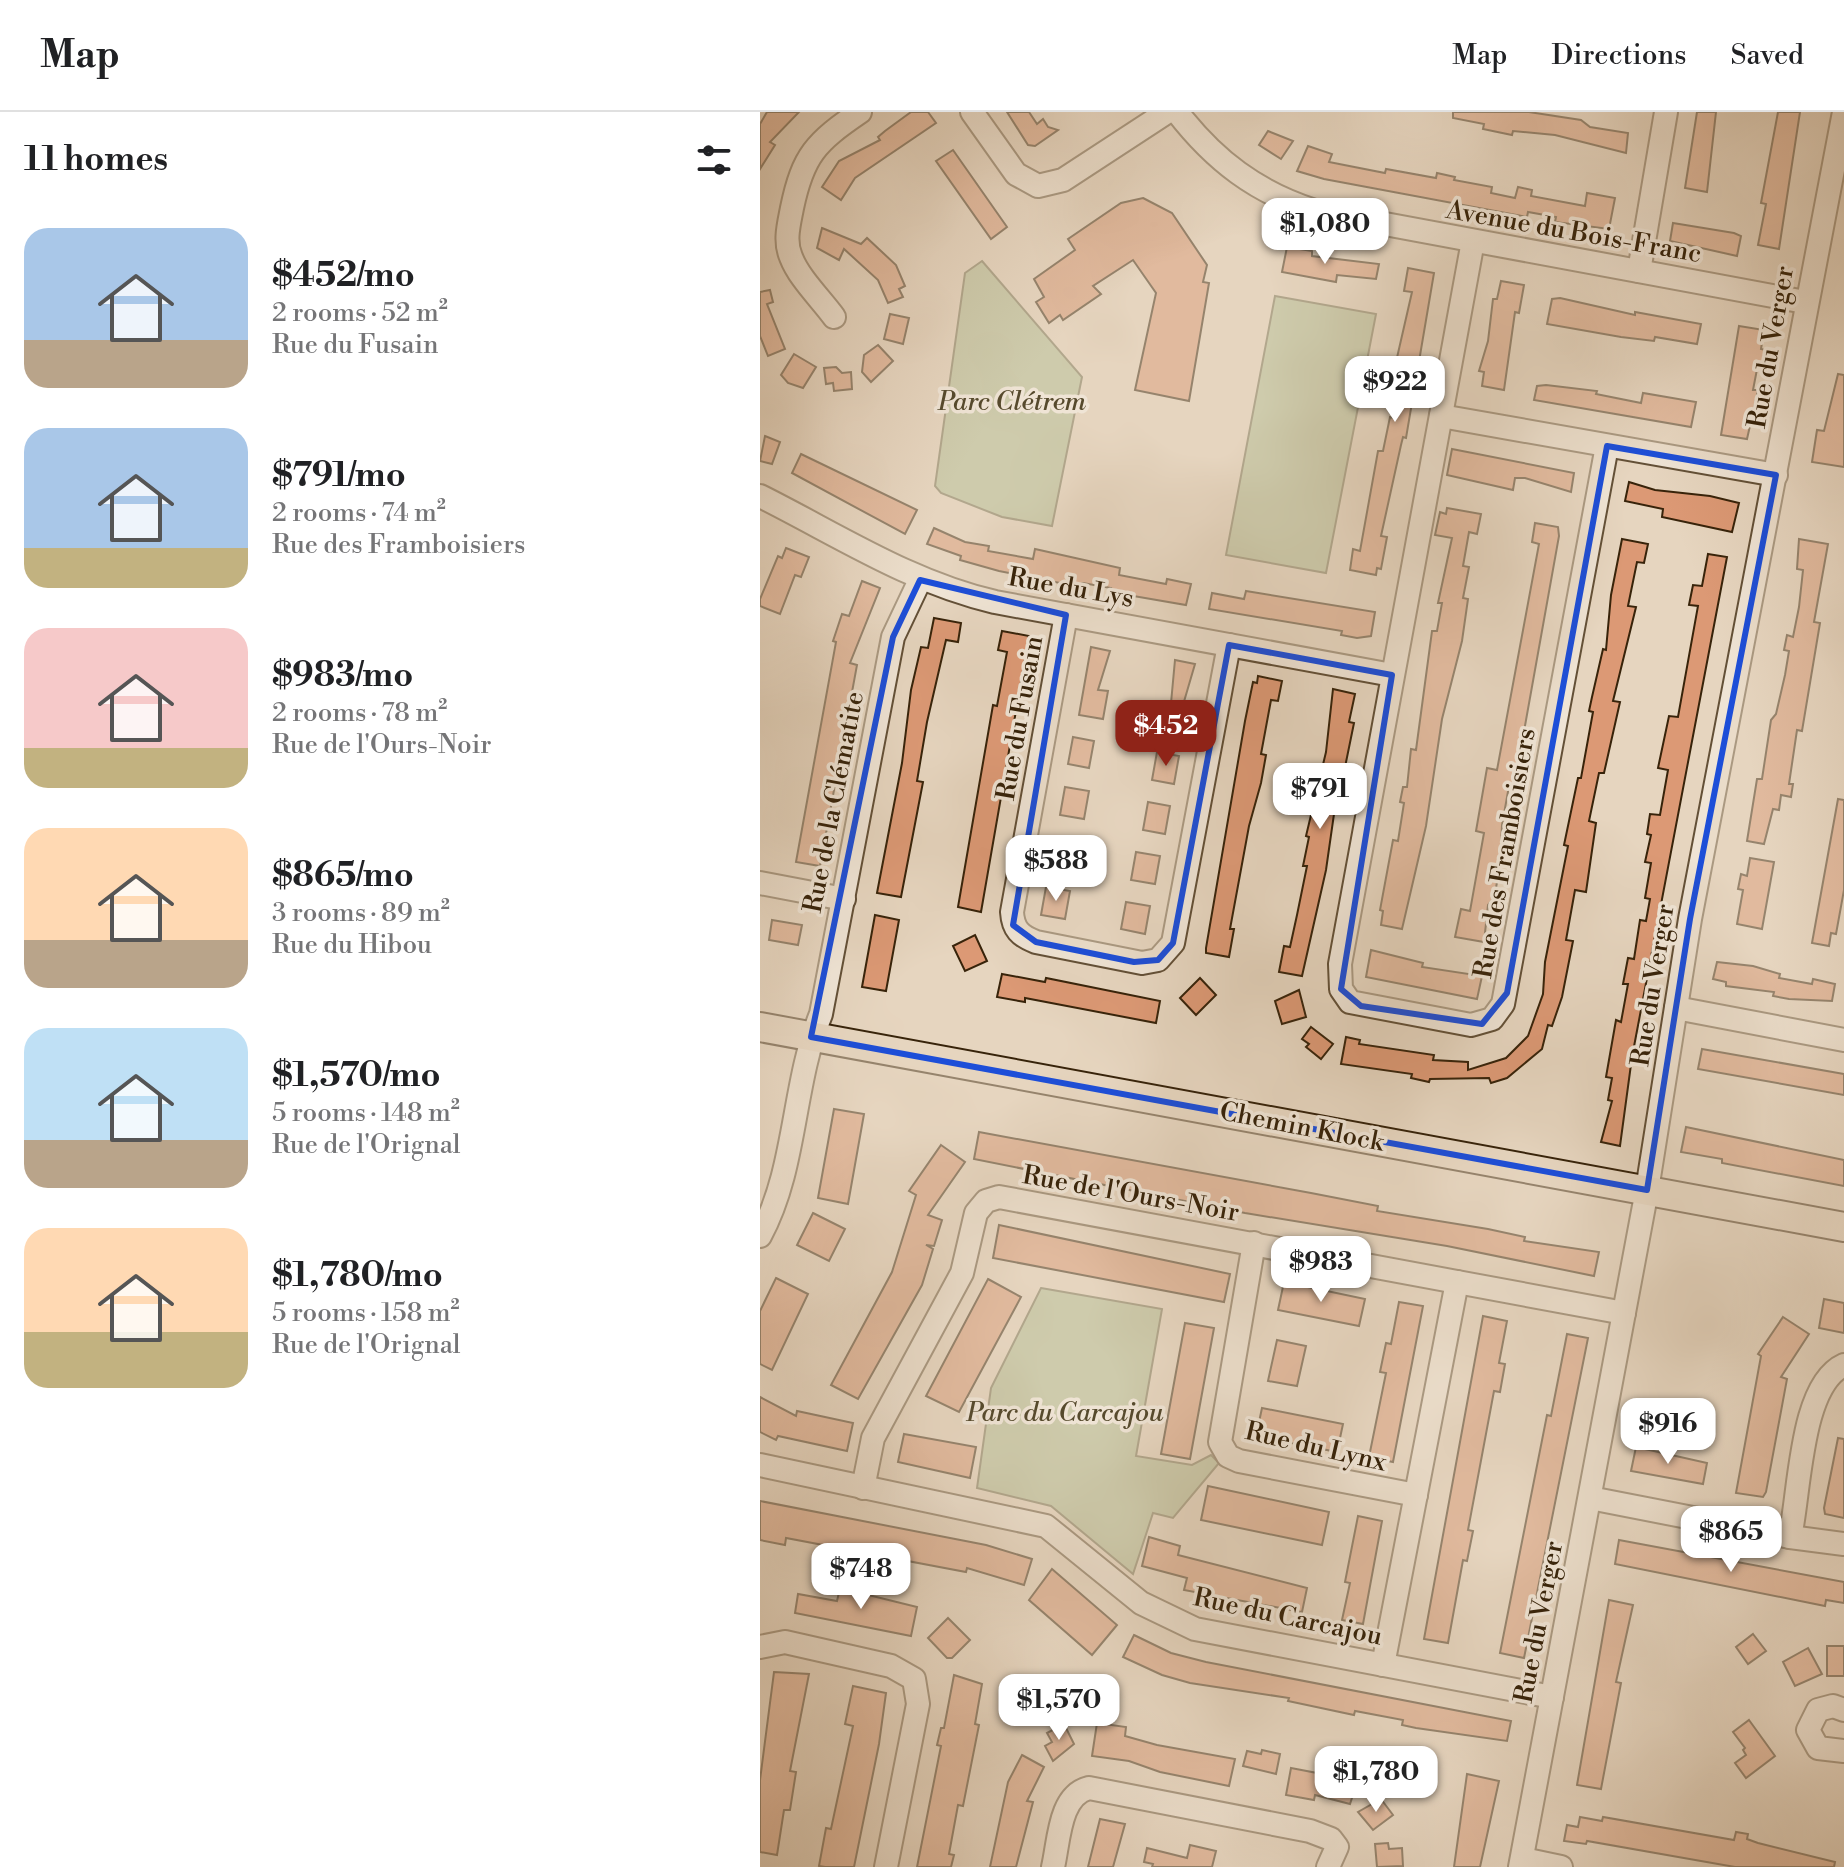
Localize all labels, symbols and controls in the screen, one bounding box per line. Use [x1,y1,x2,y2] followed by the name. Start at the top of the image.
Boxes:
[40,32,120,79] text: Map
[1452,38,1507,73] text: Map
[1551,38,1686,73] text: Directions
[1730,38,1804,73] text: Saved
[692,138,736,182] icon: filters
[24,139,168,181] text: 11 homes
[1443,194,1704,270] street label: Avenue du Bois-Franc
[1260,198,1390,266] pin: $1,080
[1280,208,1370,240] text: $1,080
[272,255,415,297] text: $452/mo
[88,260,184,356] icon: home
[1741,264,1801,431] street label: Rue du Verger
[272,297,448,329] text: 2 rooms · 52 m²
[272,329,439,361] text: Rue du Fusain
[1348,356,1442,424] pin: $922
[1363,366,1427,398] text: $922
[937,386,1087,418] park label: Parc Clétrem
[272,455,406,497] text: $791/mo
[88,460,184,556] icon: home
[272,497,446,529] text: 2 rooms · 74 m²
[272,529,526,561] text: Rue des Framboisiers
[1006,561,1136,615] street label: Rue du Lys
[990,633,1050,803] street label: Rue du Fusain
[272,655,413,697] text: $983/mo
[88,660,184,756] icon: home
[797,689,871,916] street label: Rue de la Clématite
[272,697,447,729] text: 2 rooms · 78 m²
[1119,700,1213,768] pin: $452
[1133,710,1199,742] text: $452
[1467,726,1543,981] street label: Rue des Framboisiers
[272,729,492,761] text: Rue de l'Ours-Noir
[1273,763,1367,831] pin: $791
[1291,773,1349,805] text: $791
[1009,835,1103,903] pin: $588
[1024,845,1088,877] text: $588
[272,855,414,897] text: $865/mo
[88,860,184,956] icon: home
[272,897,450,929] text: 3 rooms · 89 m²
[1624,902,1682,1069] street label: Rue du Verger
[272,929,432,961] text: Rue du Hibou
[272,1055,441,1097] text: $1,570/mo
[88,1060,184,1156] icon: home
[1217,1095,1388,1159] street label: Chemin Klock
[272,1097,460,1129] text: 5 rooms · 148 m²
[272,1129,461,1161] text: Rue de l'Orignal
[1020,1159,1242,1229] street label: Rue de l'Ours-Noir
[1274,1236,1368,1304] pin: $983
[1289,1246,1353,1278] text: $983
[272,1255,443,1297] text: $1,780/mo
[88,1260,184,1356] icon: home
[272,1297,460,1329] text: 5 rooms · 158 m²
[272,1329,461,1361] text: Rue de l'Orignal
[965,1397,1164,1429] park label: Parc du Carcajou
[1621,1398,1715,1466] pin: $916
[1639,1408,1697,1440] text: $916
[1242,1415,1390,1479] street label: Rue du Lynx
[1684,1506,1778,1574] pin: $865
[1699,1516,1763,1548] text: $865
[1508,1539,1570,1706] street label: Rue du Verger
[814,1543,908,1611] pin: $748
[829,1553,893,1585] text: $748
[1190,1581,1385,1653] street label: Rue du Carcajou
[994,1674,1124,1742] pin: $1,570
[1017,1684,1101,1716] text: $1,570
[1311,1746,1441,1814] pin: $1,780
[1333,1756,1419,1788] text: $1,780

